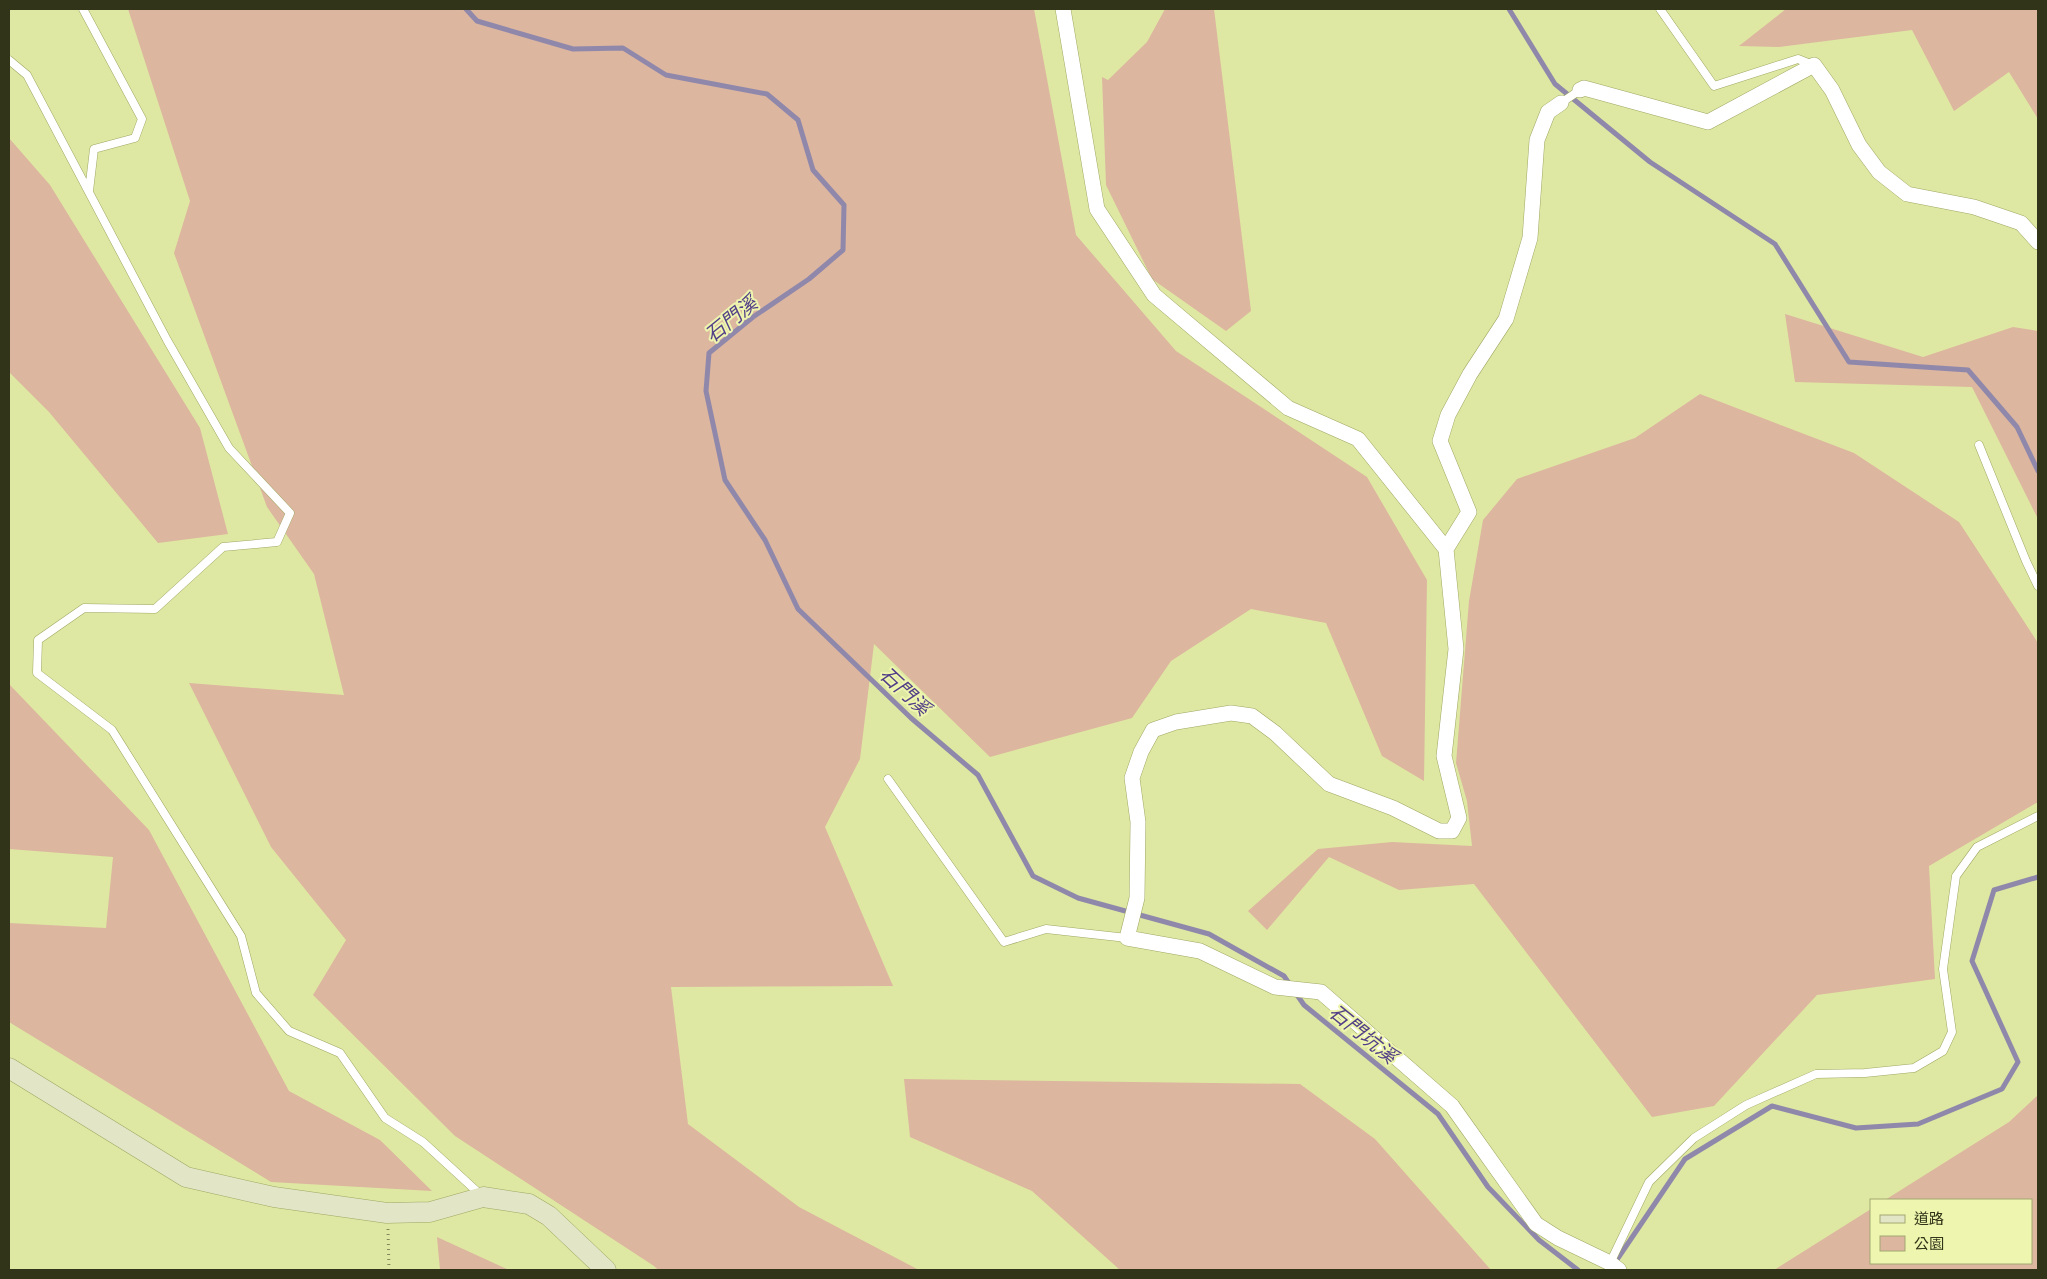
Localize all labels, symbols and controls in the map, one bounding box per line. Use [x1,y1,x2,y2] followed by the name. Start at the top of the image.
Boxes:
[700,289,764,347] water label: 石門溪
[875,662,937,722] water label: 石門溪
[1324,1000,1404,1070] water label: 石門坑溪
[1870,1199,2032,1264] legend
[1914,1210,1944,1228] text: 道路
[1914,1235,1944,1253] text: 公園

